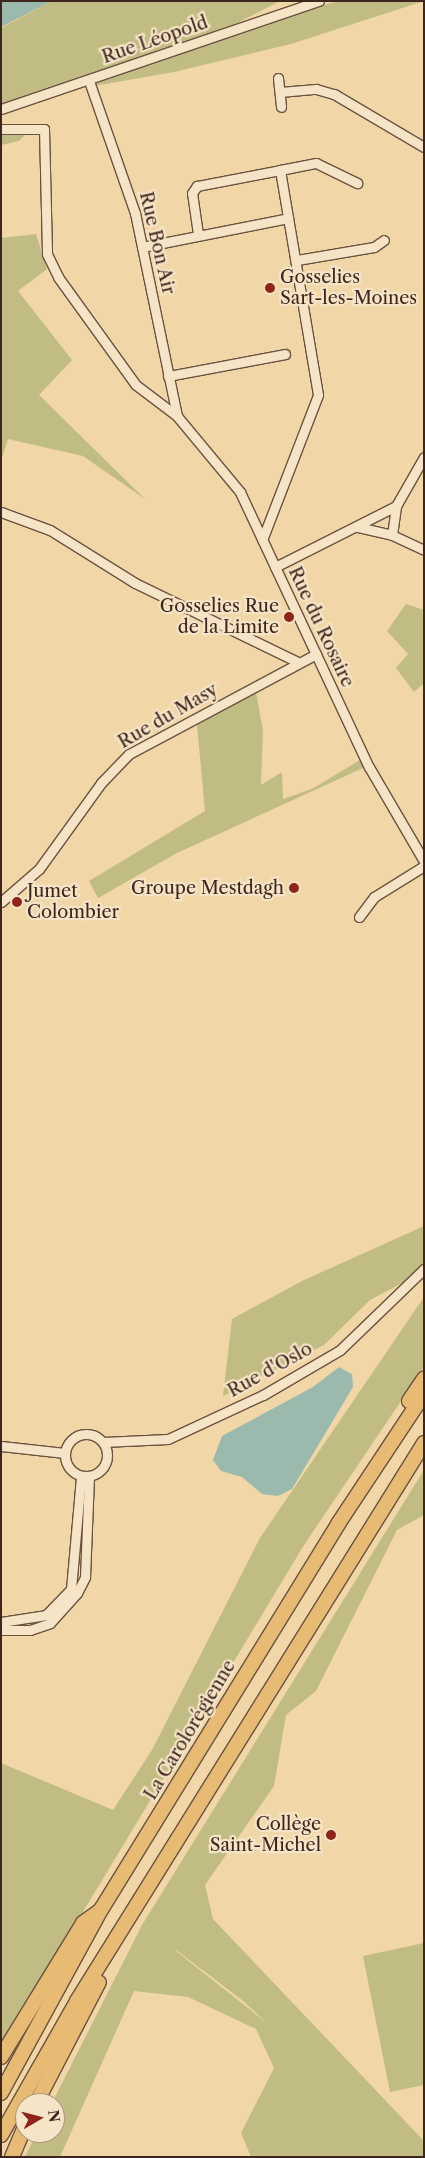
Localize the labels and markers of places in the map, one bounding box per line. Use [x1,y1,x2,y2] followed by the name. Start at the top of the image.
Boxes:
[280,267,417,310] place label: Gosselies Sart-les-Moines
[264,282,276,294] marker: Gosselies Sart-les-Moines
[160,596,279,638] place label: Gosselies Rue de la Limite
[283,611,295,623] marker: Gosselies Rue de la Limite
[131,877,284,899] place label: Groupe Mestdagh
[27,881,119,924] place label: Jumet Colombier
[288,882,300,894] marker: Groupe Mestdagh
[11,896,23,908] marker: Jumet Colombier
[210,1814,321,1856] place label: Collège Saint-Michel
[325,1829,337,1841] marker: Collège Saint-Michel

